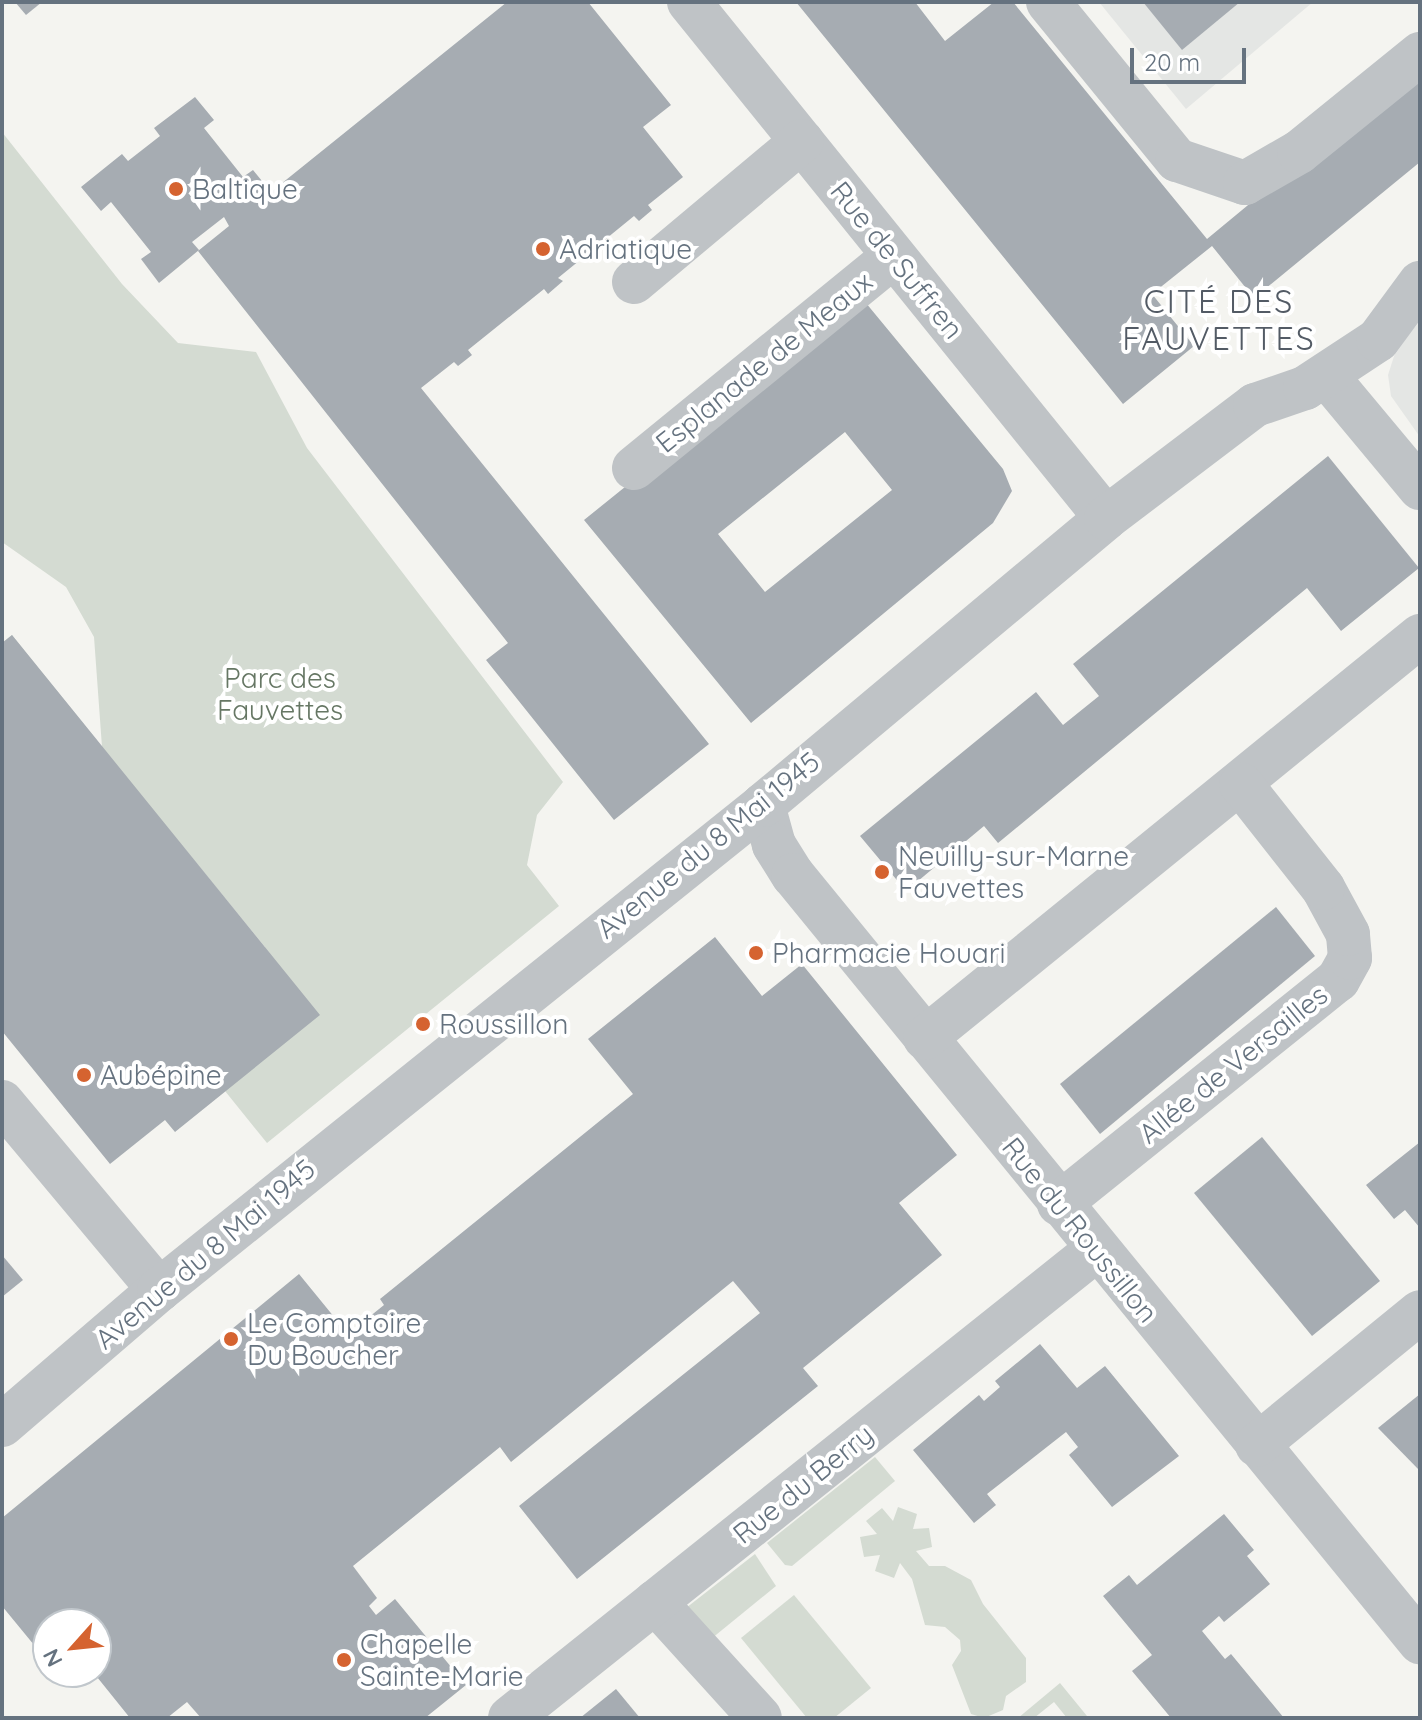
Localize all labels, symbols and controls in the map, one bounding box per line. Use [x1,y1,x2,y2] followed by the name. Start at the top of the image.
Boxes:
[1134,32,1250,82] scale bar
[1144,47,1200,77] text: 20 m
[192,172,298,206] place label: Baltique
[823,175,971,345] street label: Rue de Suffren
[167,180,185,198] marker: Baltique
[559,232,692,266] place label: Adriatique
[534,240,552,258] marker: Adriatique
[649,264,879,460] street label: Esplanade de Meaux
[1122,283,1316,358] district label: CITÉ DES FAUVETTES
[217,661,343,727] park label: Parc des Fauvettes
[590,745,826,945] street label: Avenue du 8 Mai 1945
[898,839,1129,905] place label: Neuilly-sur-Marne Fauvettes
[873,863,891,881] marker: Neuilly-sur-Marne Fauvettes
[772,936,1006,970] place label: Pharmacie Houari
[747,944,765,962] marker: Pharmacie Houari
[1132,978,1334,1150] street label: Allée de Versailles
[439,1007,568,1041] place label: Roussillon
[414,1015,432,1033] marker: Roussillon
[100,1058,222,1092] place label: Aubépine
[75,1066,93,1084] marker: Aubépine
[995,1131,1165,1329] street label: Rue du Roussillon
[88,1152,322,1356] street label: Avenue du 8 Mai 1945
[247,1306,421,1372] place label: Le Comptoire Du Boucher
[222,1330,240,1348] marker: Le Comptoire Du Boucher
[726,1417,880,1551] street label: Rue du Berry
[32,1608,112,1688] north arrow
[360,1627,524,1693] place label: Chapelle Sainte-Marie
[36,1644,69,1672] text: N
[335,1651,353,1669] marker: Chapelle Sainte-Marie

